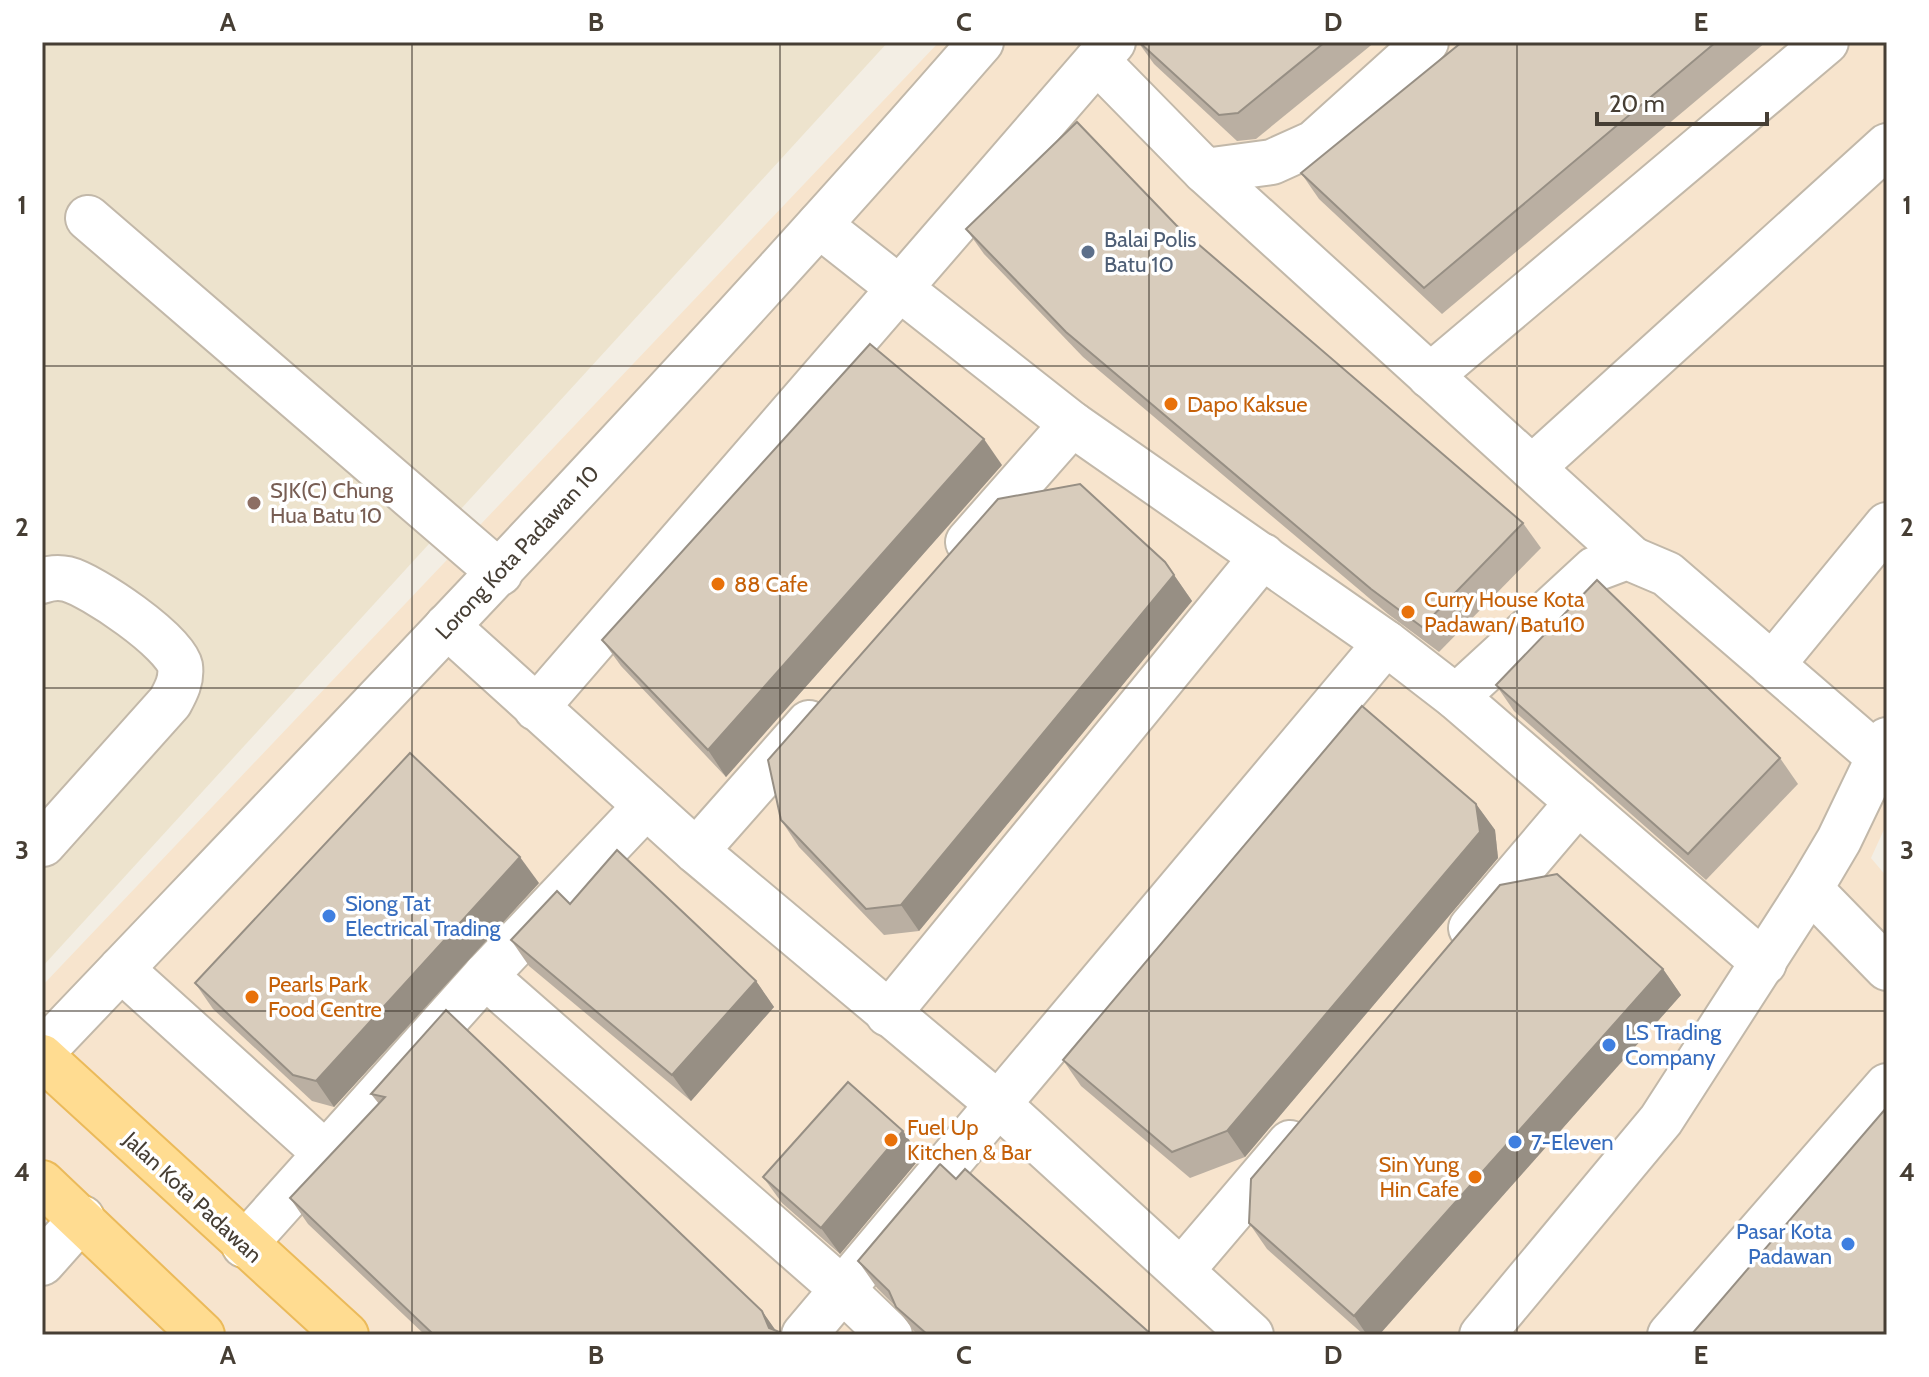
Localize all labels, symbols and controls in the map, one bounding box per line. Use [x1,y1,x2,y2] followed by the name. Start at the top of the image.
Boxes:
[220,6,237,38] text: A
[588,6,604,38] text: B
[956,6,972,38] text: C
[1324,6,1342,38] text: D
[1694,6,1708,38] text: E
[1597,76,1767,126] scale bar
[1609,89,1665,118] text: 20 m
[17,189,27,221] text: 1
[1902,189,1912,221] text: 1
[1104,226,1196,278] place label: Balai Polis Batu 10
[1079,243,1097,261] marker: Balai Polis Batu 10
[1187,391,1307,418] place label: Dapo Kaksue
[1162,395,1180,413] marker: Dapo Kaksue
[430,460,605,645] street label: Lorong Kota Padawan 10
[270,477,394,529] place label: SJK(C) Chung Hua Batu 10
[245,494,263,512] marker: SJK(C) Chung Hua Batu 10
[15,511,29,543] text: 2
[1900,511,1914,543] text: 2
[734,571,808,598] place label: 88 Cafe
[709,575,727,593] marker: 88 Cafe
[1424,586,1585,638] place label: Curry House Kota Padawan/ Batu10
[1399,603,1417,621] marker: Curry House Kota Padawan/ Batu10
[15,834,29,866] text: 3
[1900,834,1914,866] text: 3
[345,890,502,942] place label: Siong Tat Electrical Trading
[320,907,338,925] marker: Siong Tat Electrical Trading
[268,971,382,1023] place label: Pearls Park Food Centre
[243,988,261,1006] marker: Pearls Park Food Centre
[1625,1019,1722,1071] place label: LS Trading Company
[1600,1036,1618,1054] marker: LS Trading Company
[907,1114,1031,1166] place label: Fuel Up Kitchen & Bar
[117,1126,268,1268] street label: Jalan Kota Padawan
[1531,1129,1614,1156] place label: 7-Eleven
[882,1131,900,1149] marker: Fuel Up Kitchen & Bar
[1506,1133,1524,1151] marker: 7-Eleven
[1379,1151,1460,1203] place label: Sin Yung Hin Cafe
[14,1156,30,1188] text: 4
[1899,1156,1915,1188] text: 4
[1466,1168,1484,1186] marker: Sin Yung Hin Cafe
[1736,1218,1832,1270] place label: Pasar Kota Padawan
[1839,1235,1857,1253] marker: Pasar Kota Padawan
[220,1339,237,1371] text: A
[588,1339,604,1371] text: B
[956,1339,972,1371] text: C
[1324,1339,1342,1371] text: D
[1694,1339,1708,1371] text: E

